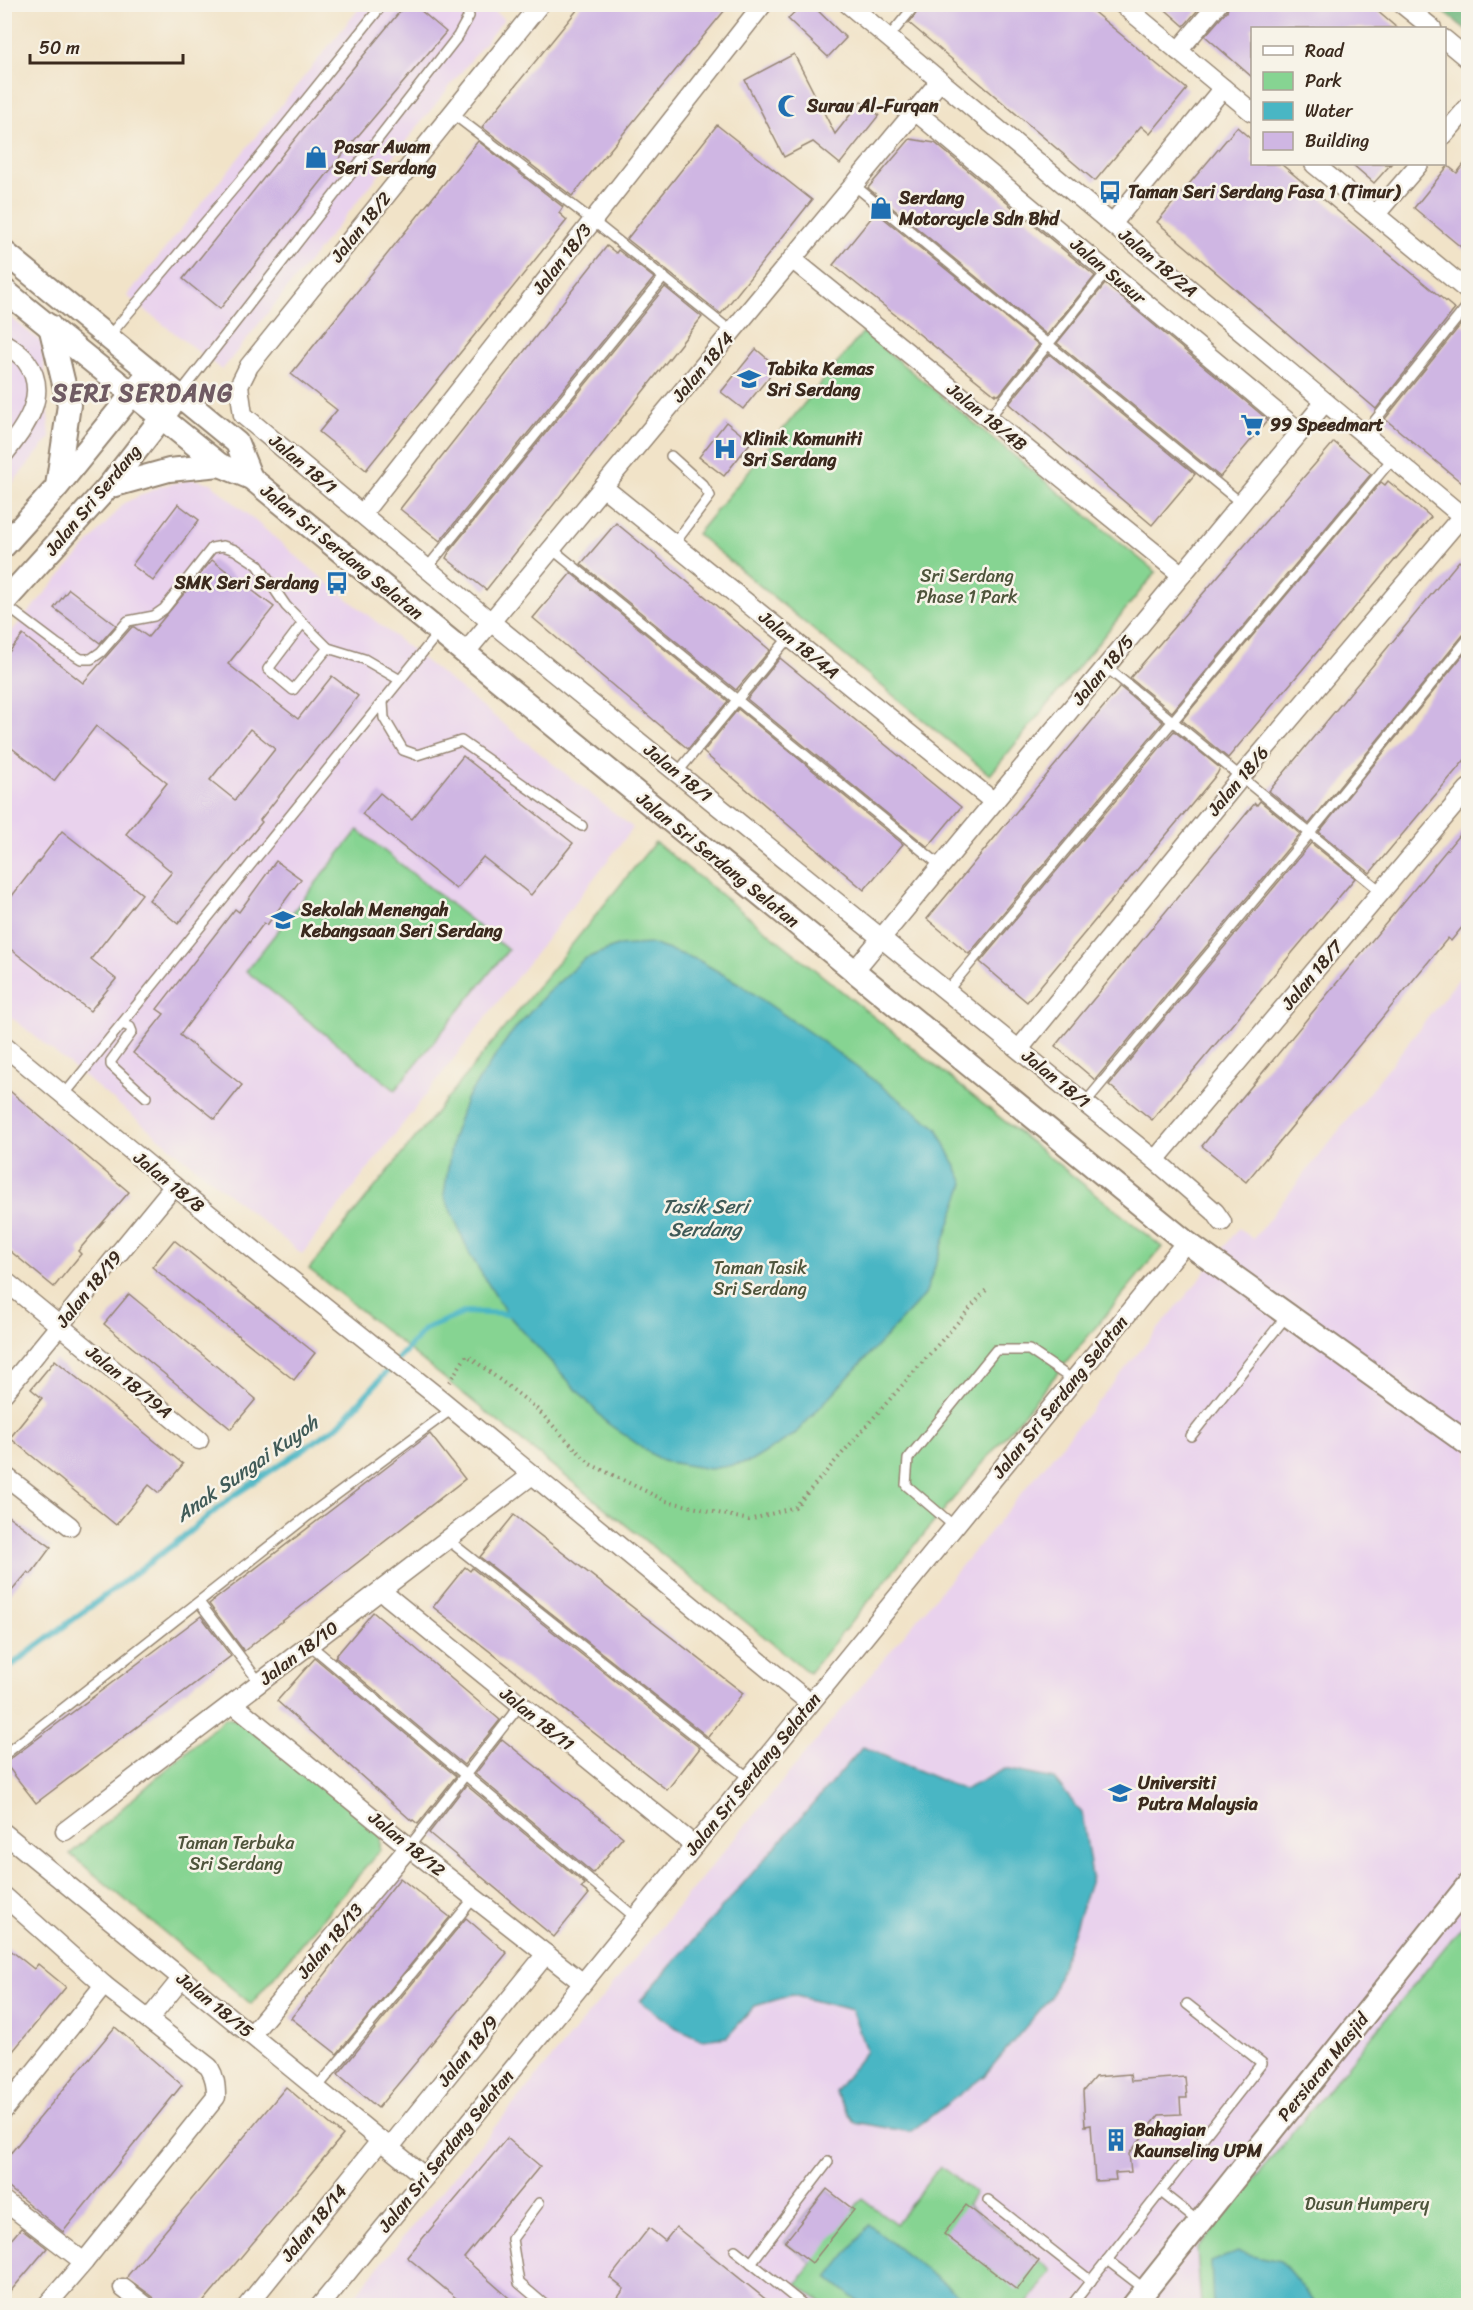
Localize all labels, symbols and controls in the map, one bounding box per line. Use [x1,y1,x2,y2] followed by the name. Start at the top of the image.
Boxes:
[30,27,183,65] scale bar
[1251,27,1446,165] legend
[39,32,80,64] text: 50 m
[1305,35,1345,67] text: Road
[1305,65,1342,97] text: Park
[806,90,939,122] place label: Surau Al-Furqan
[776,93,802,119] mosque icon: Surau Al-Furqan
[1305,95,1354,127] text: Water
[1305,125,1369,157] text: Building
[333,131,436,184] place label: Pasar Awam Seri Serdang
[303,144,329,170] shop icon: Pasar Awam Seri Serdang
[1128,176,1401,208] place label: Taman Seri Serdang Fasa 1 (Timur)
[1097,179,1123,205] bus stop icon: Taman Seri Serdang Fasa 1 (Timur)
[898,182,1060,235] place label: Serdang Motorcycle Sdn Bhd
[322,184,400,270] street label: Jalan 18/2
[868,195,894,221] shop icon: Serdang Motorcycle Sdn Bhd
[523,216,600,303] street label: Jalan 18/3
[1110,219,1205,306] street label: Jalan 18/2A
[1062,229,1155,314] street label: Jalan Susur
[663,324,743,411] street label: Jalan 18/4
[766,353,875,406] place label: Tabika Kemas Sri Serdang
[736,366,762,392] school or university icon: Tabika Kemas Sri Serdang
[51,372,234,414] district label: SERI SERDANG
[939,374,1034,460] street label: Jalan 18/4B
[1270,409,1384,441] place label: 99 Speedmart
[1239,412,1265,438] supermarket icon: 99 Speedmart
[742,423,863,476] place label: Klinik Komuniti Sri Serdang
[261,425,345,503] street label: Jalan 18/1
[712,436,738,462] hospital icon: Klinik Komuniti Sri Serdang
[36,437,150,564] street label: Jalan Sri Serdang
[252,475,431,628] street label: Jalan Sri Serdang Selatan
[917,560,1018,613] park label: Sri Serdang Phase 1 Park
[174,567,319,599] place label: SMK Seri Serdang
[324,570,350,596] bus stop icon: SMK Seri Serdang
[751,602,847,688] street label: Jalan 18/4A
[1063,627,1142,713] street label: Jalan 18/5
[636,734,720,811] street label: Jalan 18/1
[1198,739,1277,824] street label: Jalan 18/6
[628,783,807,936] street label: Jalan Sri Serdang Selatan
[300,894,503,947] place label: Sekolah Menengah Kebangsaan Seri Serdang
[270,907,296,933] school or university icon: Sekolah Menengah Kebangsaan Seri Serdang
[1272,931,1352,1018] street label: Jalan 18/7
[1014,1040,1098,1117] street label: Jalan 18/1
[125,1142,212,1221] street label: Jalan 18/8
[662,1189,752,1247] water label: Tasik Seri Serdang
[47,1243,130,1336] street label: Jalan 18/19
[713,1252,807,1305] park label: Taman Tasik Sri Serdang
[983,1308,1136,1487] street label: Jalan Sri Serdang Selatan
[78,1336,180,1427] street label: Jalan 18/19A
[167,1405,327,1532] water label: Anak Sungai Kuyoh
[252,1612,346,1694] street label: Jalan 18/10
[492,1678,582,1760] street label: Jalan 18/11
[676,1685,829,1864] street label: Jalan Sri Serdang Selatan
[1138,1767,1259,1820] place label: Universiti Putra Malaysia
[1107,1780,1133,1806] school or university icon: Universiti Putra Malaysia
[361,1802,453,1885] street label: Jalan 18/12
[178,1827,295,1880] park label: Taman Terbuka Sri Serdang
[288,1896,372,1987] street label: Jalan 18/13
[168,1963,261,2046] street label: Jalan 18/15
[1269,2004,1378,2129] street label: Persiaran Masjid
[428,2008,507,2095] street label: Jalan 18/9
[369,2062,522,2241] street label: Jalan Sri Serdang Selatan
[1133,2114,1263,2167] place label: Bahagian Kaunseling UPM
[1103,2127,1129,2153] building icon: Bahagian Kaunseling UPM
[272,2177,356,2270] street label: Jalan 18/14
[1305,2188,1430,2220] park label: Dusun Humpery

